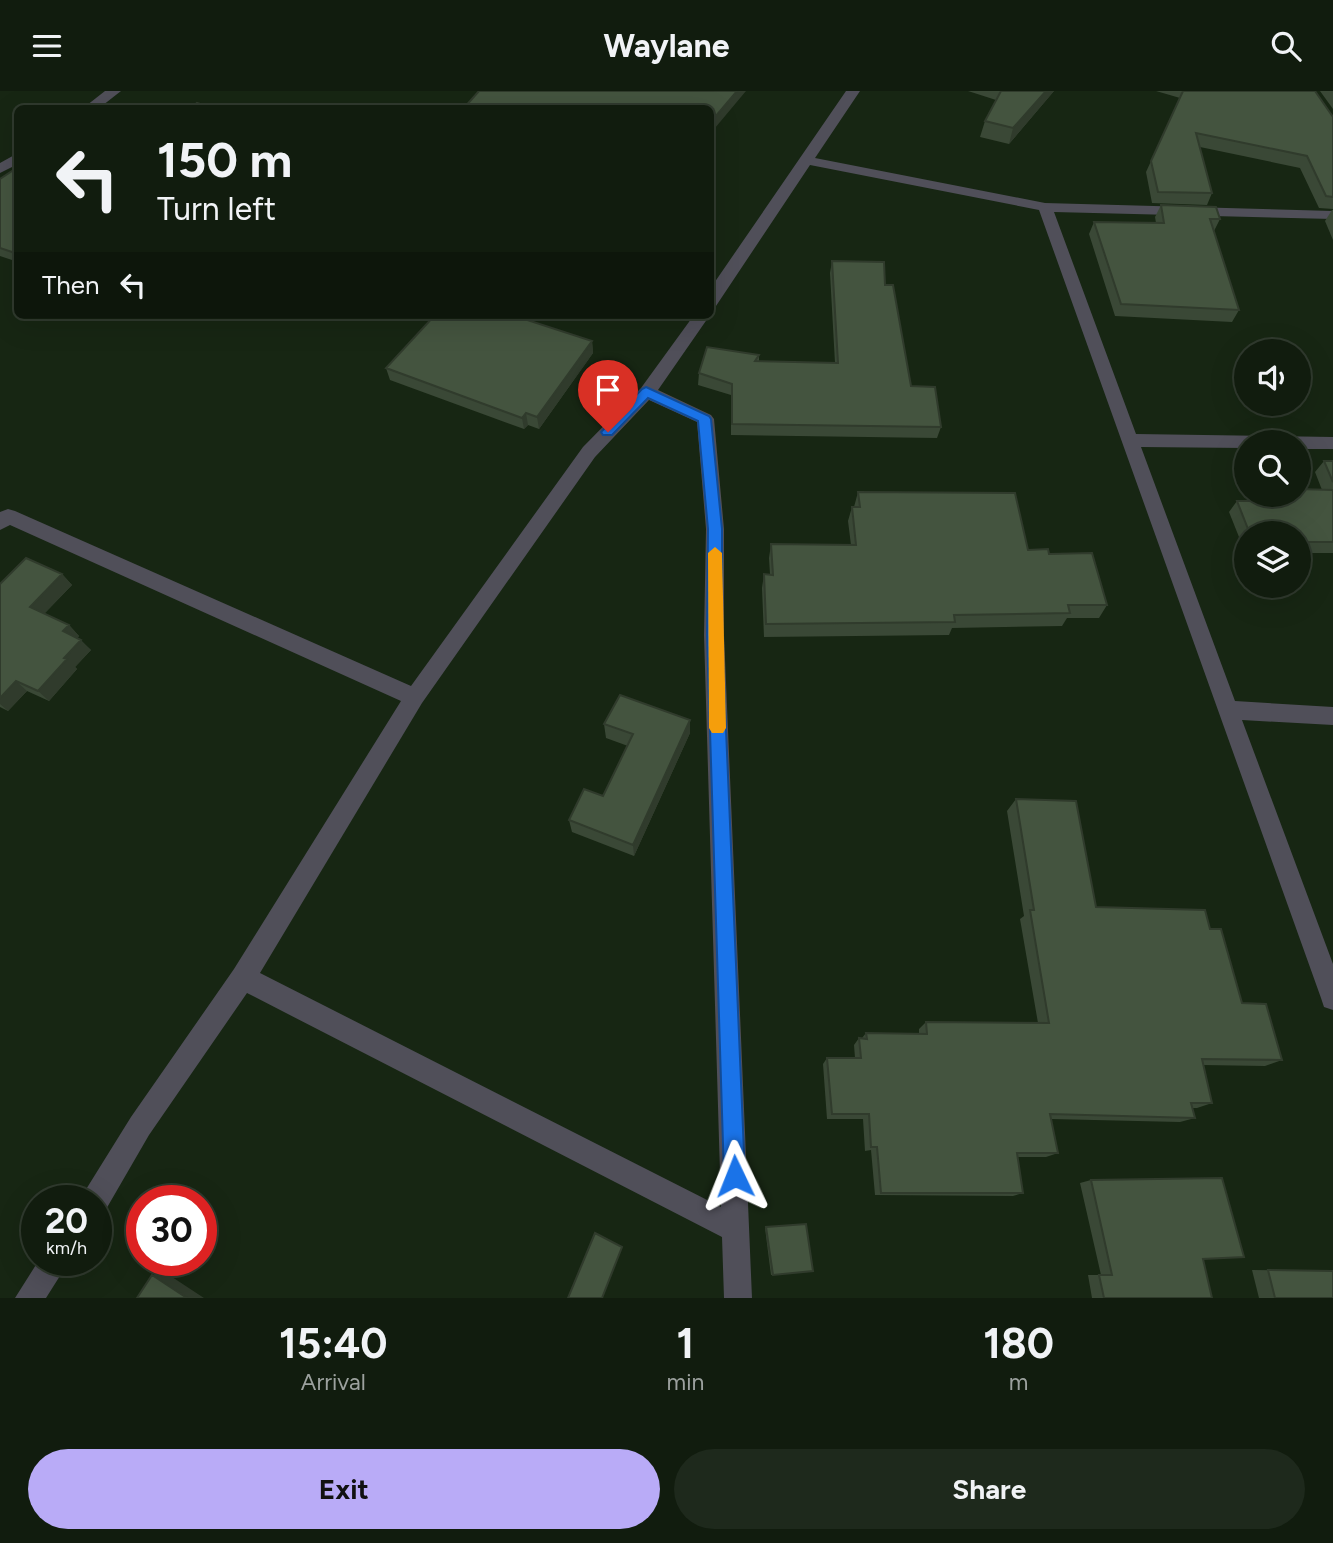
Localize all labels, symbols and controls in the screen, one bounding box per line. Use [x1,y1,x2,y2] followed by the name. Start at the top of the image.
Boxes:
[28,27,66,65] icon: menu
[603,27,730,65] text: Waylane
[1267,27,1305,65] icon: search
[157,130,292,189] text: 150 m
[42,133,133,224] icon: left
[157,190,276,228] text: Turn left
[114,266,152,304] icon: left
[42,269,100,301] text: Then
[1234,339,1311,598] map controls
[1234,339,1311,416] button: sound
[578,360,638,432] pin
[589,371,627,409] icon: arrive
[1234,430,1311,507] button: search
[1234,521,1311,598] button: layers
[698,1139,772,1213] position arrow
[126,1185,217,1276] speed limit sign: 30
[45,1200,88,1242] text: 20
[46,1237,87,1259] text: km/h
[279,1318,388,1369] text: 15:40
[677,1318,694,1369] text: 1
[983,1318,1054,1369] text: 180
[301,1368,366,1396] text: Arrival
[667,1368,704,1396] text: min
[1009,1368,1028,1396] text: m
[28,1449,660,1529] button: Exit
[674,1449,1305,1529] button: Share

